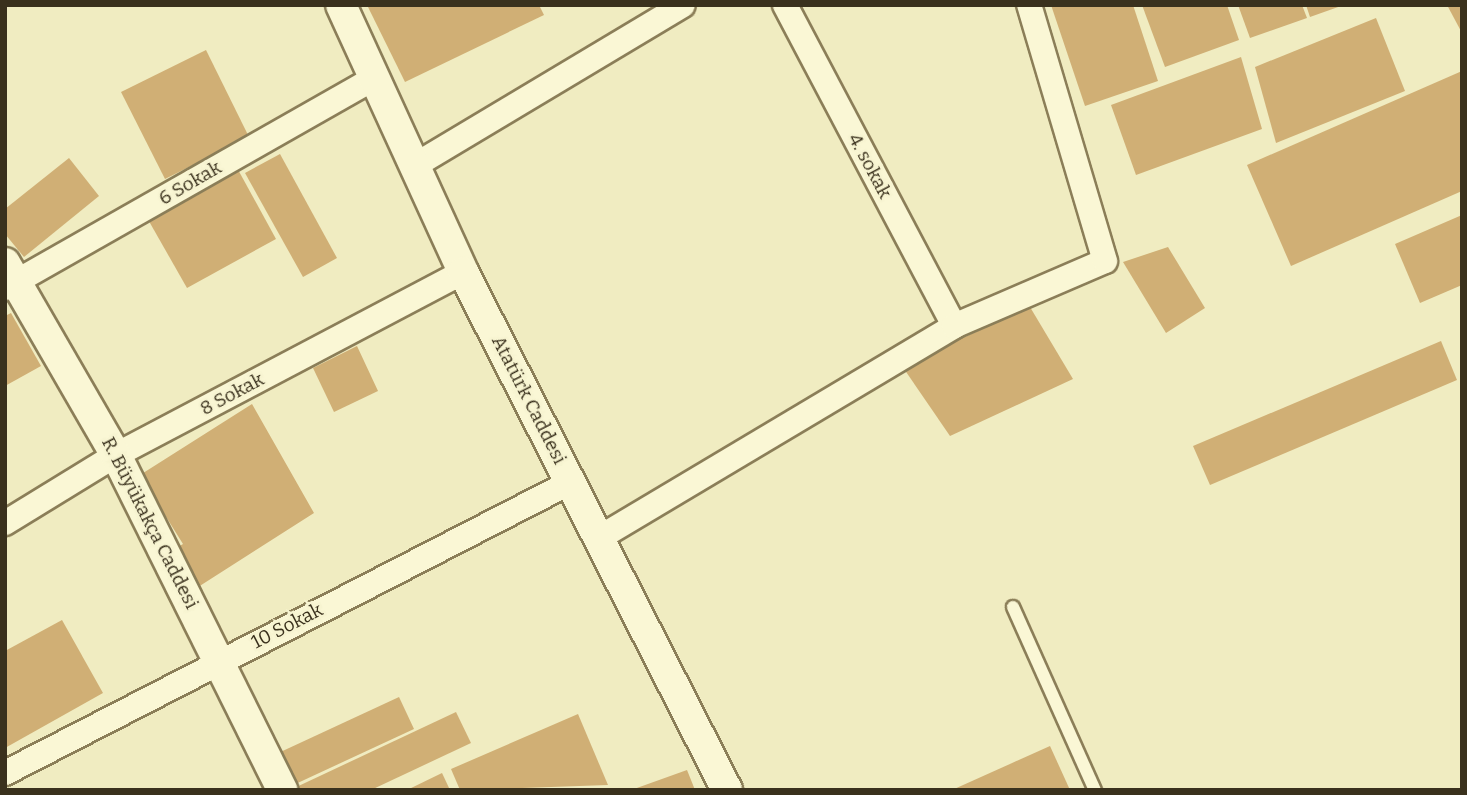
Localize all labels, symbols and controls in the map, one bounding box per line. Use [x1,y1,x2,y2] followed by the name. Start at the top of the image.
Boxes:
[843,130,897,202] street label: 4. sokak
[155,156,225,210] street label: 6 Sokak
[487,332,571,468] street label: Atatürk Caddesi
[196,368,268,420] street label: 8 Sokak
[97,433,203,613] street label: R. Büyükakça Caddesi
[247,598,327,654] street label: 10 Sokak

